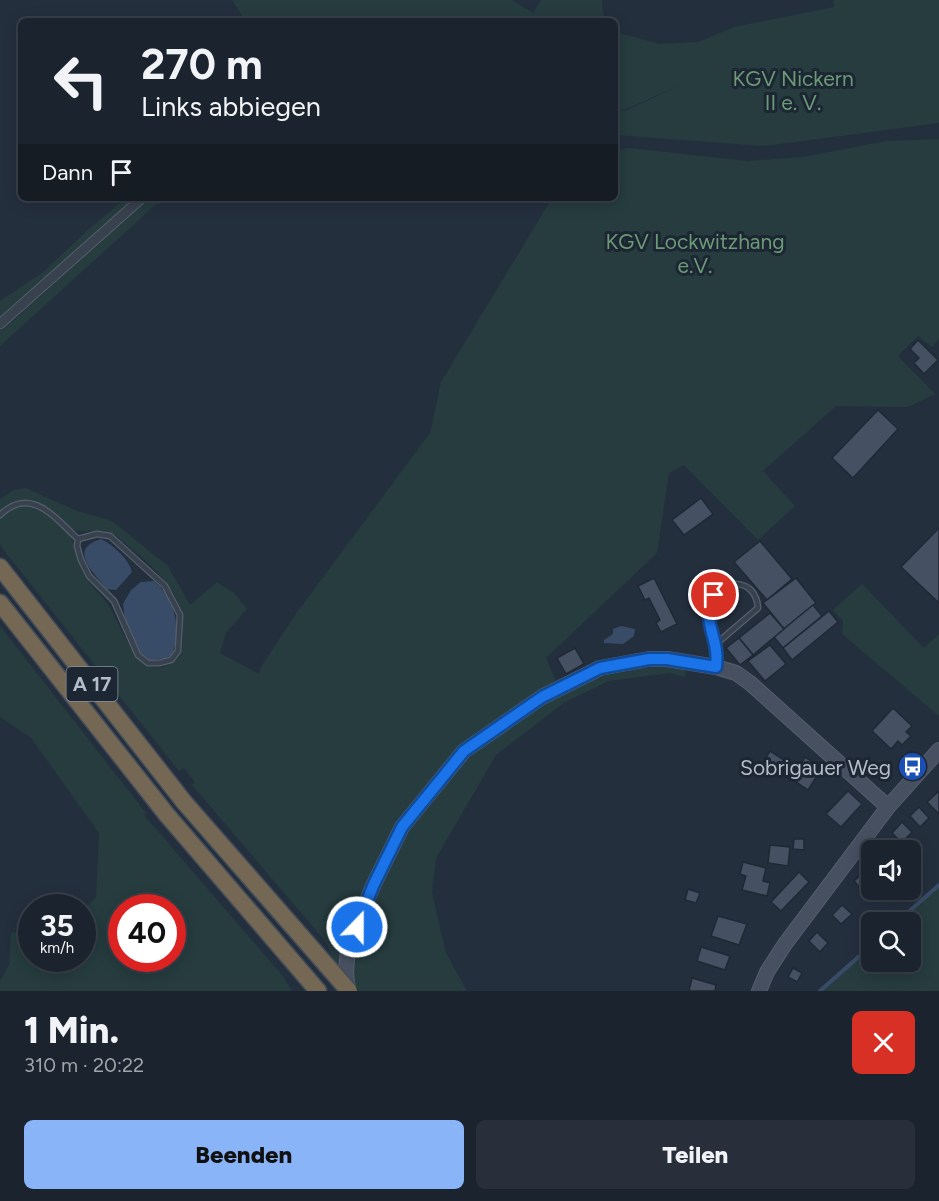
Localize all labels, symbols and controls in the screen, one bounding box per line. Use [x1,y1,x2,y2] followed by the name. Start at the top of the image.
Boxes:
[141,39,263,90] text: 270 m
[42,42,120,120] icon: left
[732,66,854,115] park label: KGV Nickern II e. V.
[141,90,321,123] text: Links abbiegen
[105,156,138,189] icon: arrive
[42,159,93,186] text: Dann
[605,229,785,278] park label: KGV Lockwitzhang e.V.
[688,569,739,620] pin
[697,578,730,611] icon: arrive
[66,667,118,701] road number: A 17
[896,751,928,783] bus stop icon: Sobrigauer Weg
[740,755,891,780] place label: Sobrigauer Weg
[861,840,921,972] map controls
[861,840,921,900] button: sound
[108,894,186,972] speed limit sign: 40
[325,895,389,959] position arrow
[40,907,74,944] text: 35
[861,912,921,972] button: search
[40,939,74,957] text: km/h
[24,1009,119,1052] text: 1 Min.
[852,1011,915,1074] button: close
[24,1053,144,1077] text: 310 m · 20:22
[24,1120,464,1189] button: Beenden
[476,1120,915,1189] button: Teilen

